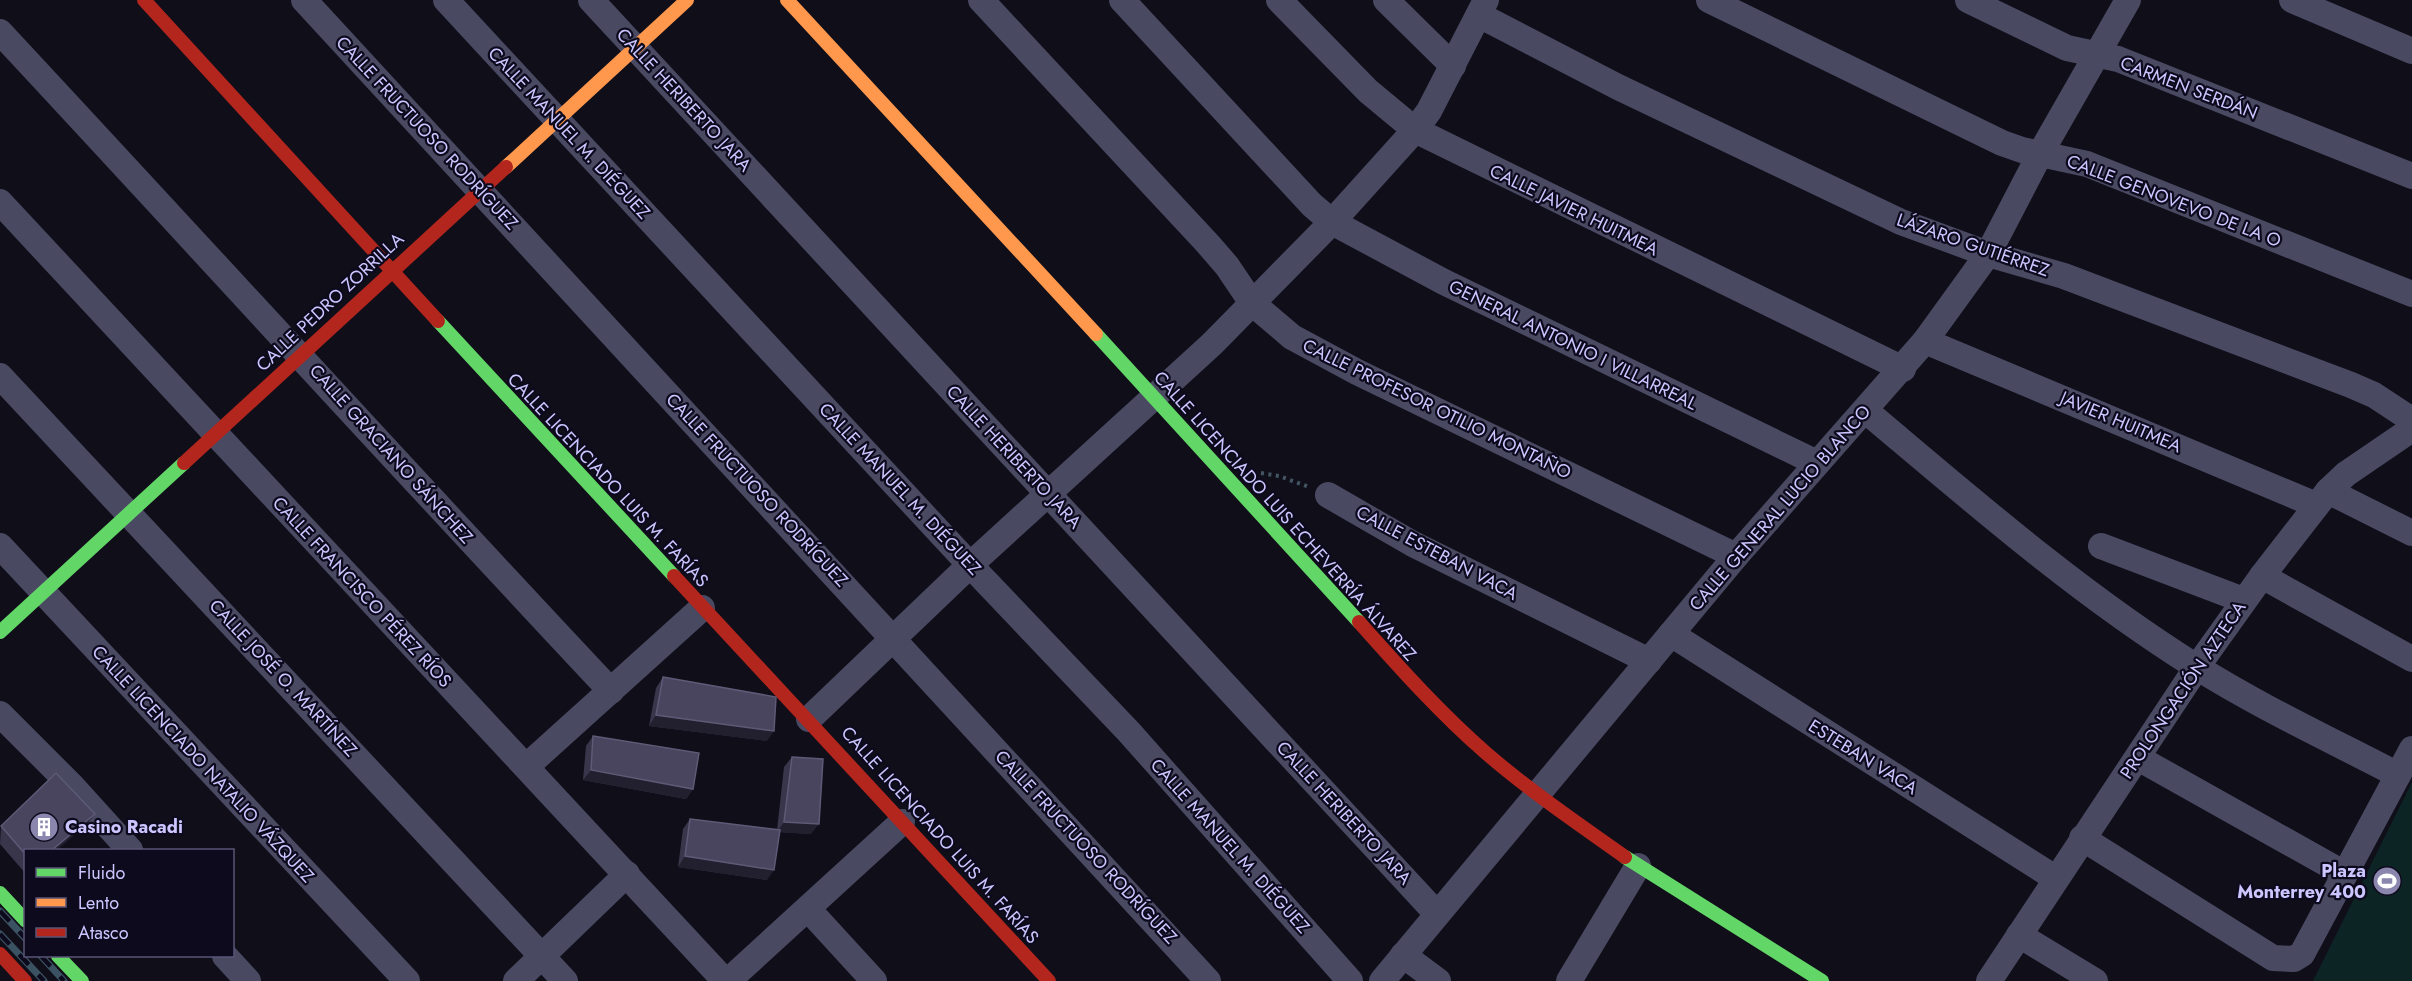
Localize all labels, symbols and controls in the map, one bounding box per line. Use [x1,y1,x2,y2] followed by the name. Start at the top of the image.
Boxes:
[610,22,758,178] street label: CALLE HERIBERTO JARA
[330,30,524,236] street label: CALLE FRUCTUOSO RODRÍGUEZ
[482,41,656,225] street label: CALLE MANUEL M. DIÉGUEZ
[2117,50,2261,126] street label: CARMEN SERDÁN
[2063,148,2285,254] street label: CALLE GENOVEVO DE LA O
[1485,158,1663,262] street label: CALLE JAVIER HUITMEA
[1893,207,2053,283] street label: LÁZARO GUTIÉRREZ
[250,226,410,377] street label: CALLE PEDRO ZORRILLA
[1444,273,1702,417] street label: GENERAL ANTONIO I VILLARREAL
[1298,332,1576,486] street label: CALLE PROFESOR OTILIO MONTAÑO
[303,358,479,550] street label: CALLE GRACIANO SÁNCHEZ
[1147,365,1423,667] street label: CALLE LICENCIADO LUIS ECHEVERRÍA ÁLVAREZ
[501,367,715,593] street label: CALLE LICENCIADO LUIS M. FARÍAS
[940,379,1088,535] street label: CALLE HERIBERTO JARA
[2055,384,2186,459] street label: JAVIER HUITMEA
[660,387,854,593] street label: CALLE FRUCTUOSO RODRÍGUEZ
[813,397,987,581] street label: CALLE MANUEL M. DIÉGUEZ
[1683,399,1877,617] street label: CALLE GENERAL LUCIO BLANCO
[266,491,458,693] street label: CALLE FRANCISCO PÉREZ RÍOS
[1352,499,1523,607] street label: CALLE ESTEBAN VACA
[203,594,363,763] street label: CALLE JOSÉ O. MARTÍNEZ
[2114,596,2252,784] street label: PROLONGACIÓN AZTECA
[86,640,320,888] street label: CALLE LICENCIADO NATALIO VÁZQUEZ
[1803,713,1923,801] street label: ESTEBAN VACA
[835,720,1045,950] street label: CALLE LICENCIADO LUIS M. FARÍAS
[1270,735,1418,891] street label: CALLE HERIBERTO JARA
[989,744,1183,950] street label: CALLE FRUCTUOSO RODRÍGUEZ
[1144,753,1316,939] street label: CALLE MANUEL M. DIÉGUEZ
[28,811,60,843] building icon: Casino Racadi
[65,814,183,840] place label: Casino Racadi
[24,849,234,957] legend
[2237,858,2366,905] place label: Plaza Monterrey 400
[78,860,126,886] text: Fluido
[2371,865,2403,897] sports icon: Plaza Monterrey 400
[78,890,119,916] text: Lento
[78,920,129,946] text: Atasco

